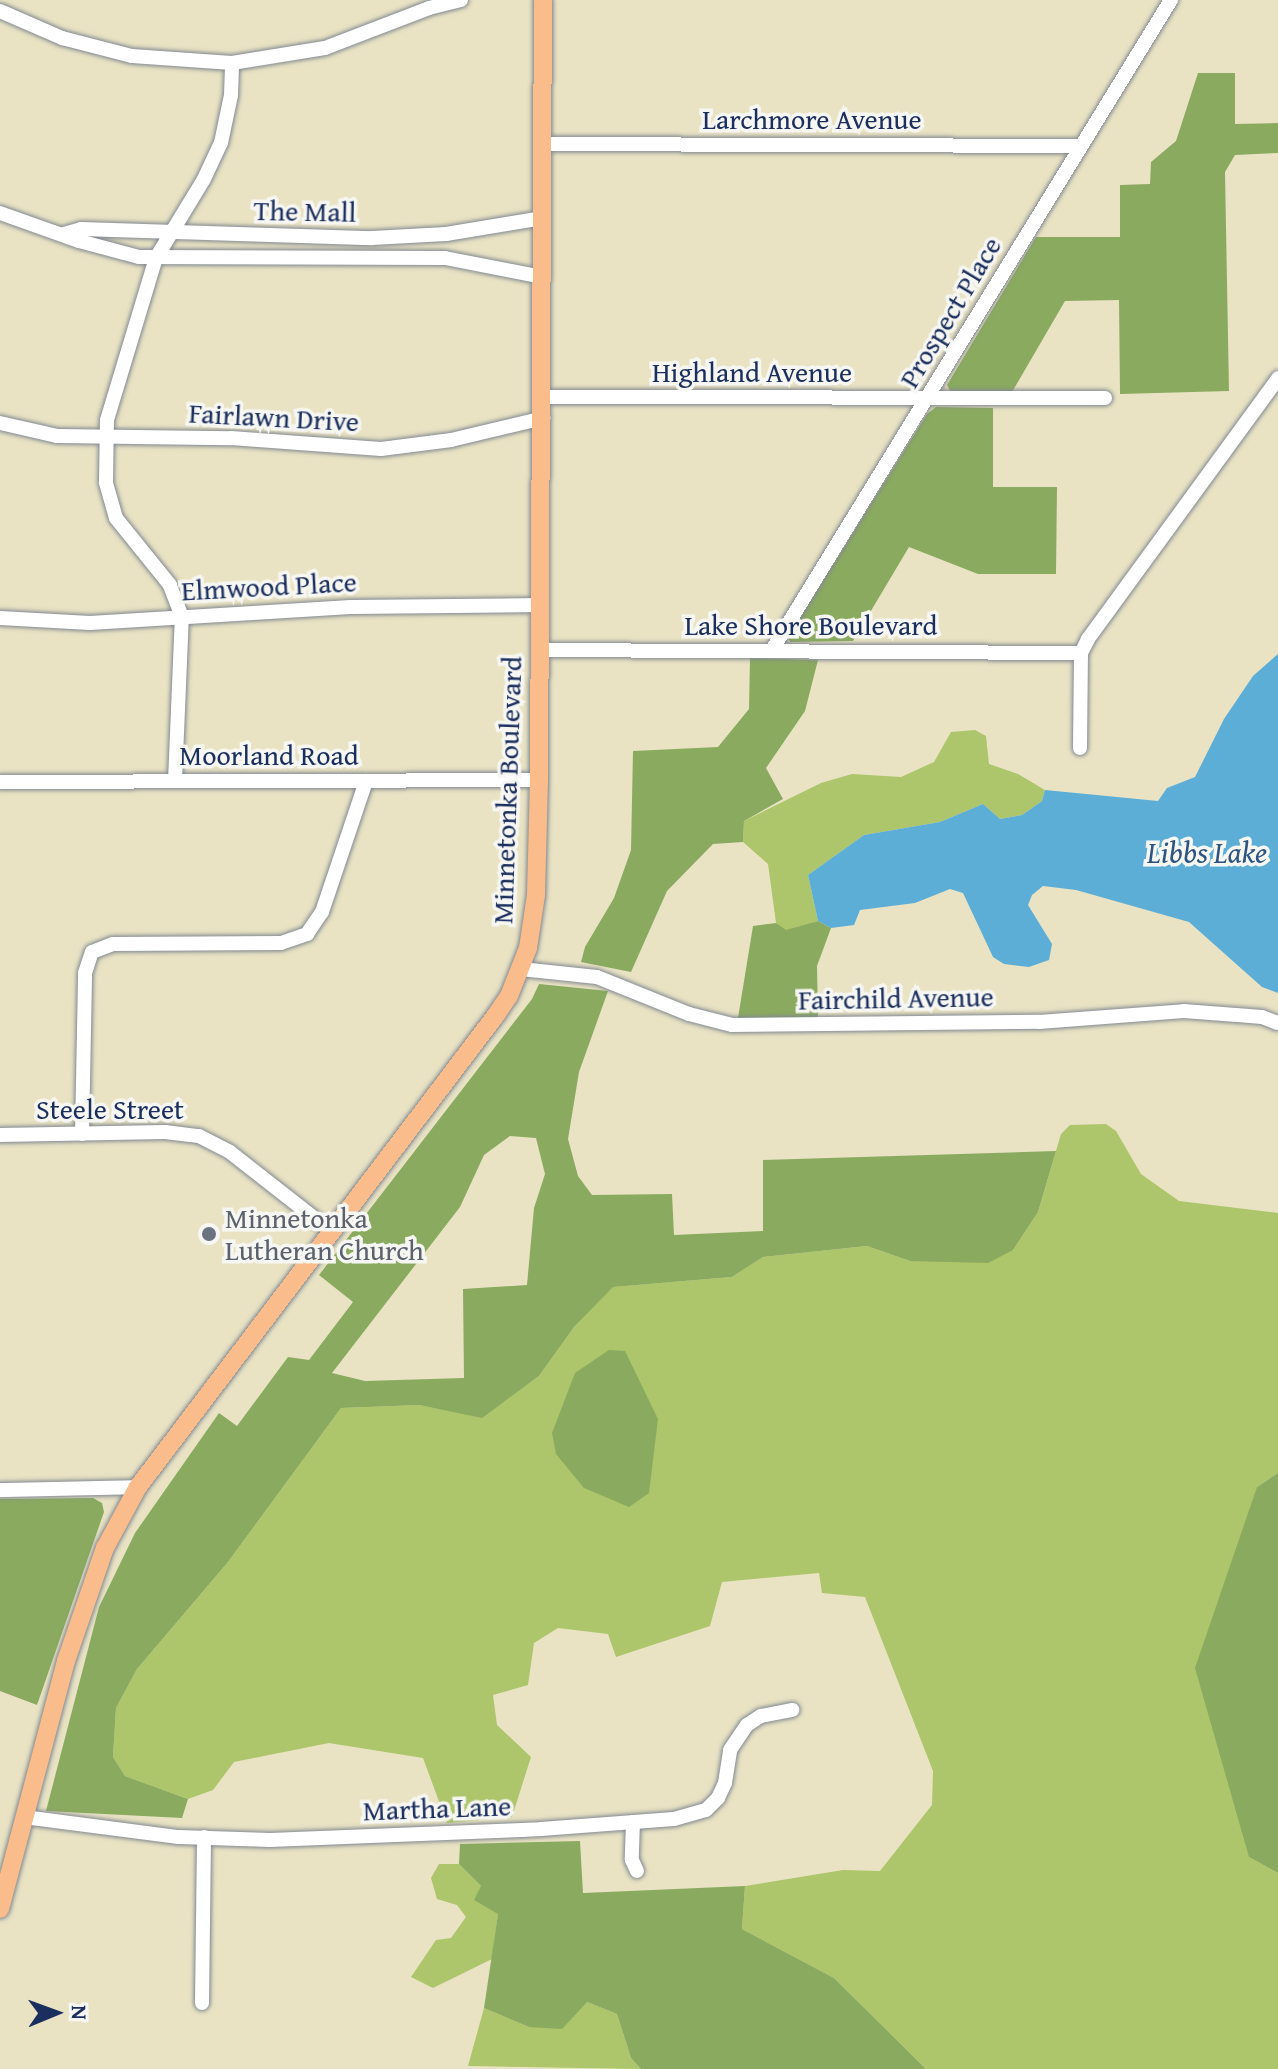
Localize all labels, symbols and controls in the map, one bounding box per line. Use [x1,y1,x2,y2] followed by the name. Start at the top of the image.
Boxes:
[702,102,922,136] street label: Larchmore Avenue
[253,193,357,229] street label: The Mall
[892,230,1008,394] street label: Prospect Place
[652,355,852,389] street label: Highland Avenue
[188,396,360,438] street label: Fairlawn Drive
[180,565,358,607] street label: Elmwood Place
[684,608,938,642] street label: Lake Shore Boulevard
[486,655,528,925] street label: Minnetonka Boulevard
[179,738,359,772] street label: Moorland Road
[1147,834,1267,870] water label: Libbs Lake
[798,979,994,1017] street label: Fairchild Avenue
[36,1092,184,1126] street label: Steele Street
[225,1201,424,1267] place label: Minnetonka Lutheran Church
[200,1225,218,1243] marker: Minnetonka Lutheran Church
[362,1789,512,1827] street label: Martha Lane
[16,1973,96,2053] north arrow
[64,2005,96,2020] text: N

